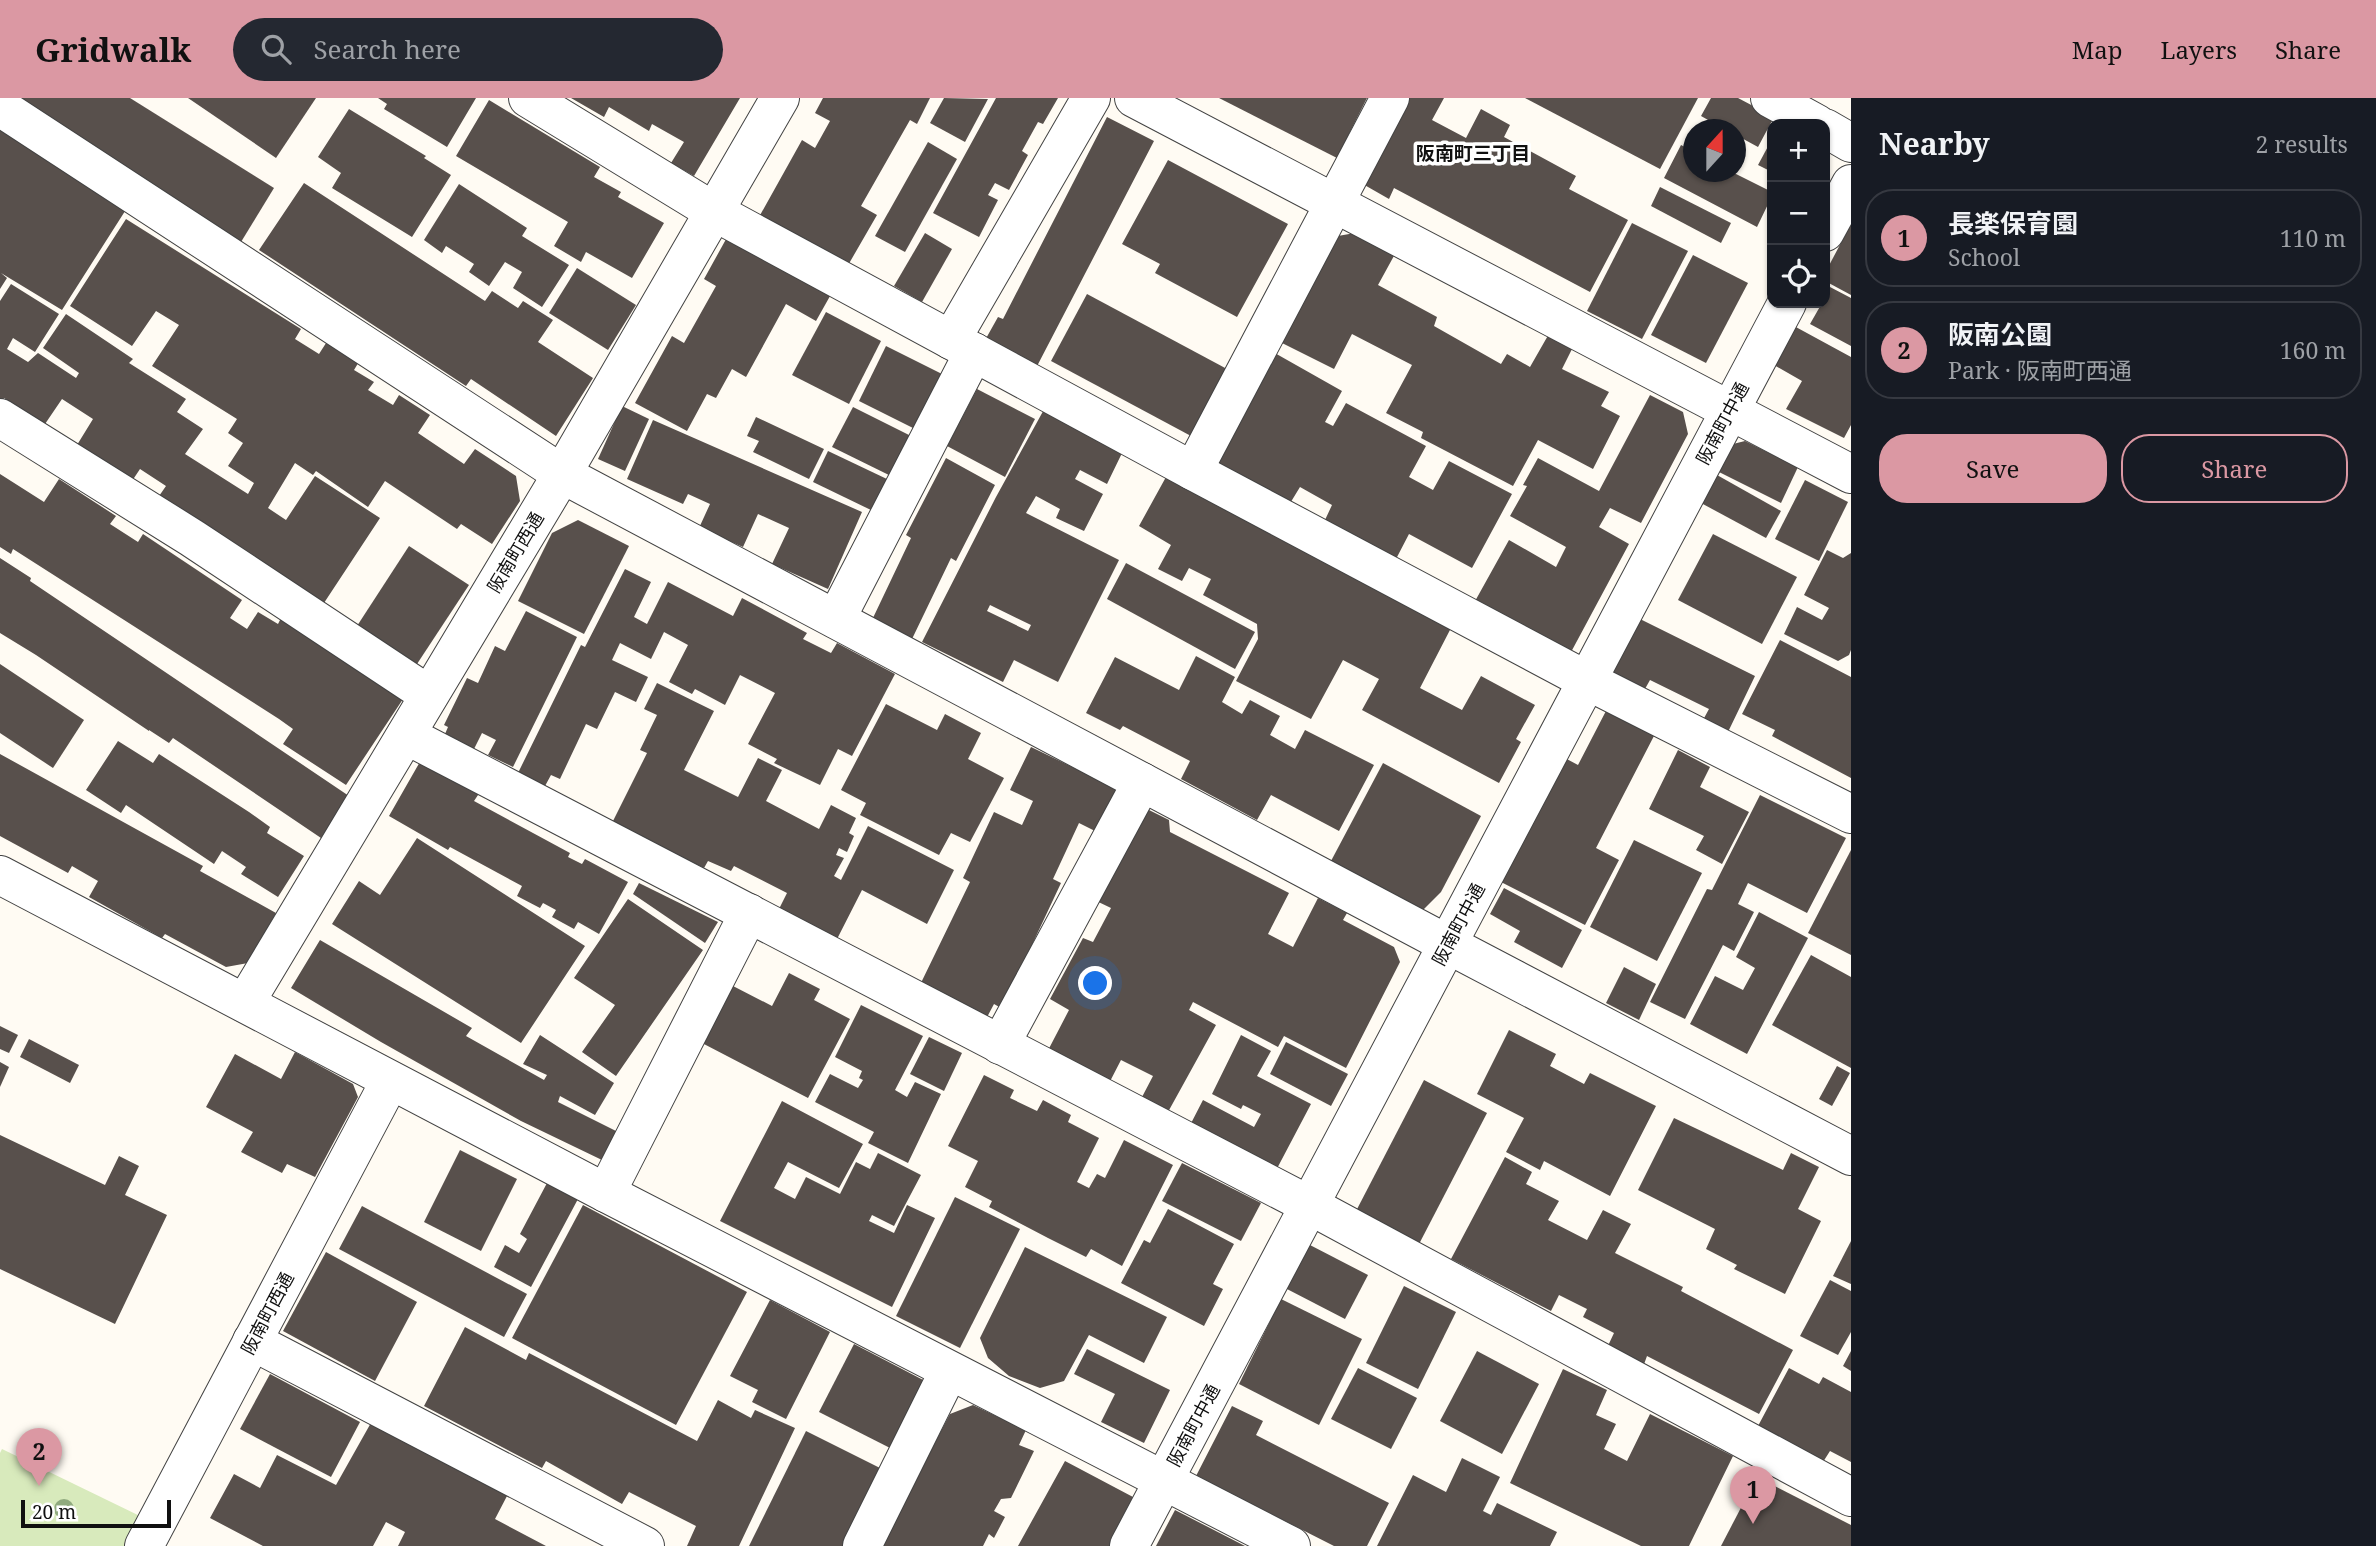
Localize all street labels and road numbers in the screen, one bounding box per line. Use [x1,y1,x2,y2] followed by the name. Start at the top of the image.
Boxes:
[1690,378,1754,468] street label: 阪南町中通
[482,507,548,597] street label: 阪南町西通
[1426,879,1490,969] street label: 阪南町中通
[235,1268,299,1358] street label: 阪南町西通
[1161,1380,1225,1470] street label: 阪南町中通

